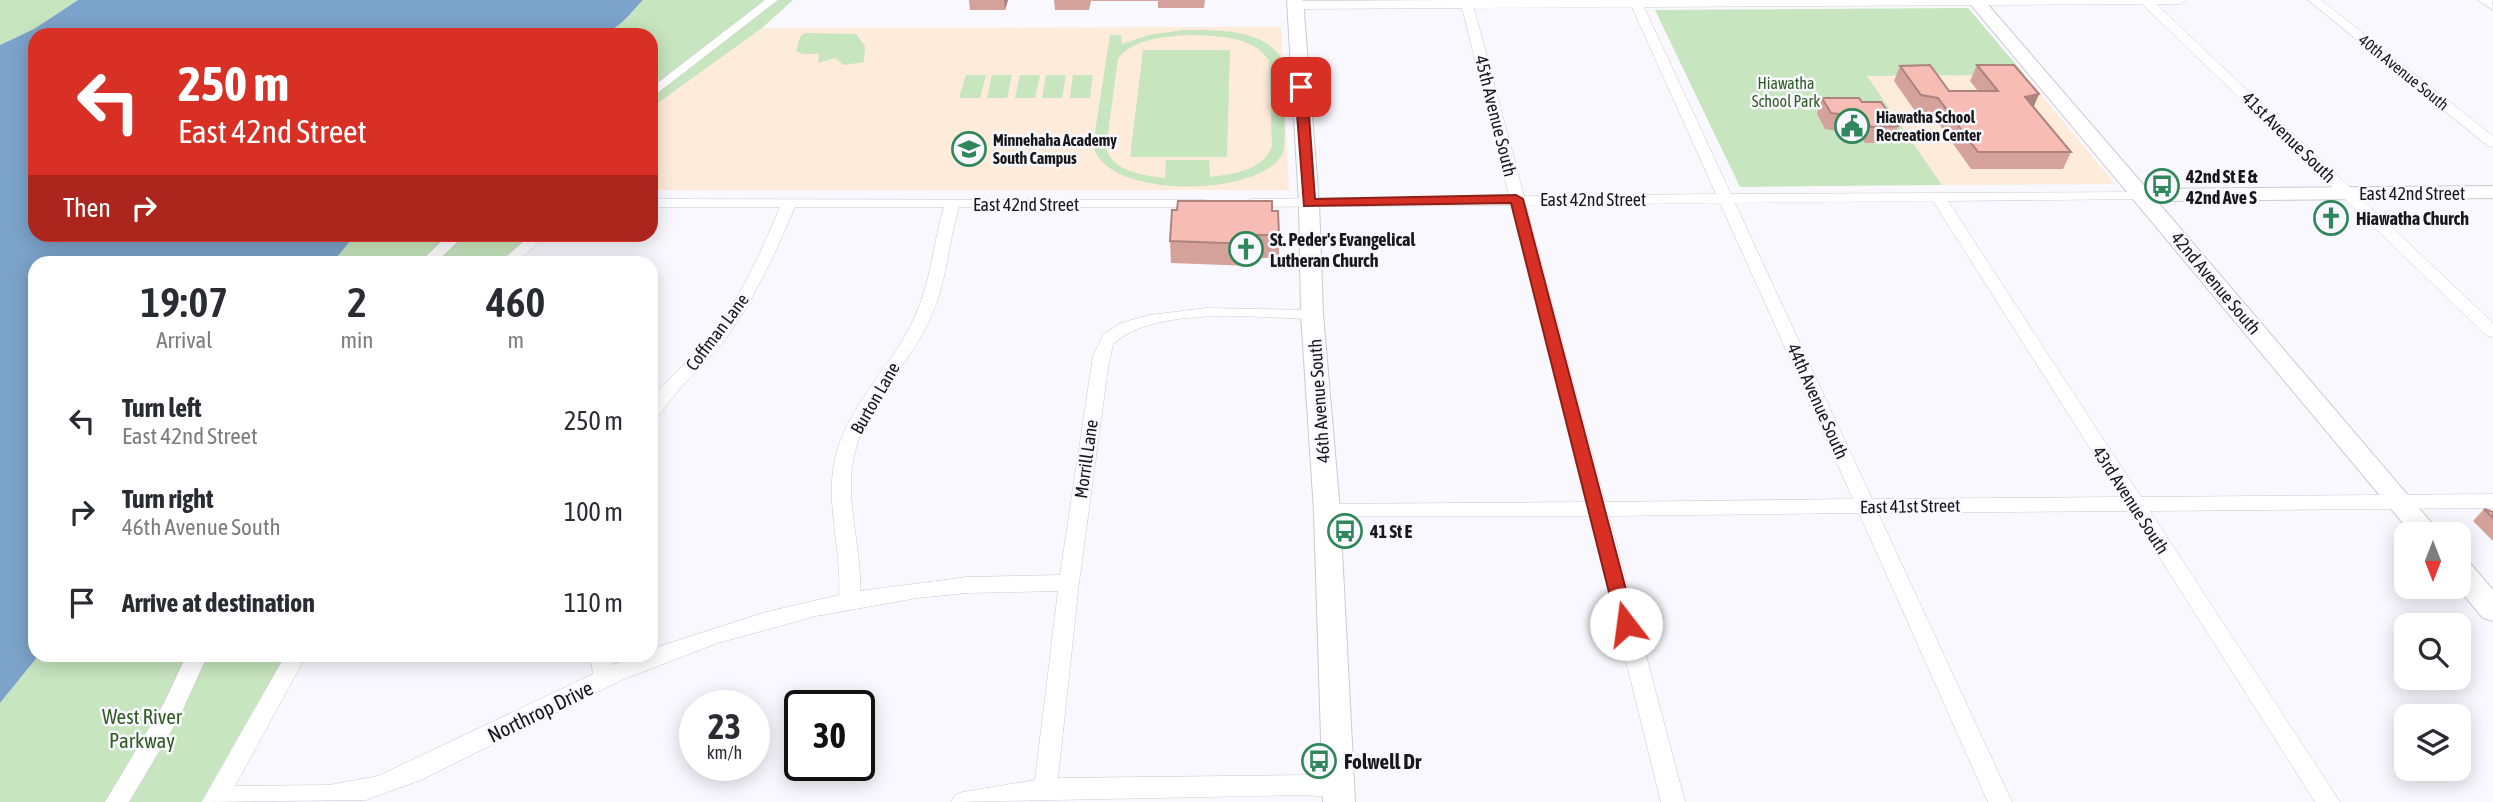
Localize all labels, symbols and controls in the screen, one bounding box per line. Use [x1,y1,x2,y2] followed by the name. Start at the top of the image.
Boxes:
[2355,30,2453,114] street label: 40th Avenue South
[1471,53,1521,179] street label: 45th Avenue South
[178,55,289,111] text: 250 m
[63,56,154,147] icon: left
[1271,57,1331,117] pin
[1282,68,1320,106] icon: arrive
[1752,74,1820,110] park label: Hiawatha School Park
[2238,87,2340,187] street label: 41st Avenue South
[1833,107,1871,145] public building icon: Hiawatha School Recreation Center
[1876,108,1981,144] place label: Hiawatha School Recreation Center
[178,113,367,150] text: East 42nd Street
[950,130,988,168] school or university icon: Minnehaha Academy South Campus
[993,131,1117,167] place label: Minnehaha Academy South Campus
[2185,166,2258,208] place label: 42nd St E & 42nd Ave S
[2143,167,2181,205] bus stop icon: 42nd St E & 42nd Ave S
[2359,183,2465,204] street label: East 42nd Street
[125,189,163,227] icon: right
[1540,189,1646,210] street label: East 42nd Street
[63,193,111,223] text: Then
[973,194,1079,215] street label: East 42nd Street
[2312,199,2350,237] church icon: Hiawatha Church
[2356,208,2469,229] place label: Hiawatha Church
[2167,227,2265,339] street label: 42nd Avenue South
[1270,229,1415,271] place label: St. Peder's Evangelical Lutheran Church
[1227,230,1265,268] church icon: St. Peder's Evangelical Lutheran Church
[141,278,228,326] text: 19:07
[347,278,367,326] text: 2
[486,278,545,326] text: 460
[681,289,753,375] street label: Coffman Lane
[156,327,212,353] text: Arrival
[341,327,374,353] text: min
[507,327,524,353] text: m
[1304,338,1334,464] street label: 46th Avenue South
[1783,340,1853,462] street label: 44th Avenue South
[846,358,904,438] street label: Burton Lane
[122,393,202,423] text: Turn left
[63,402,101,440] icon: left
[564,406,623,436] text: 250 m
[1070,418,1102,500] street label: Morrill Lane
[122,423,258,449] text: East 42nd Street
[2088,442,2174,558] street label: 43rd Avenue South
[122,484,213,514] text: Turn right
[63,493,101,531] icon: right
[1860,495,1960,517] street label: East 41st Street
[564,497,623,527] text: 100 m
[1326,512,1364,550] bus stop icon: 41 St E
[122,514,281,540] text: 46th Avenue South
[1369,521,1413,542] place label: 41 St E
[2394,522,2471,598] north arrow
[2394,522,2471,781] map controls
[63,584,101,622] icon: arrive
[1589,587,1663,661] position arrow
[122,588,315,618] text: Arrive at destination
[564,588,623,618] text: 110 m
[2394,613,2471,690] button: search
[483,675,597,747] street label: Northrop Drive
[784,690,875,781] speed limit sign: 30
[102,704,183,752] park label: West River Parkway
[2394,704,2471,781] button: layers
[708,706,741,746] text: 23
[707,742,742,763] text: km/h
[1300,742,1338,780] bus stop icon: Folwell Dr
[1344,749,1422,773] place label: Folwell Dr

